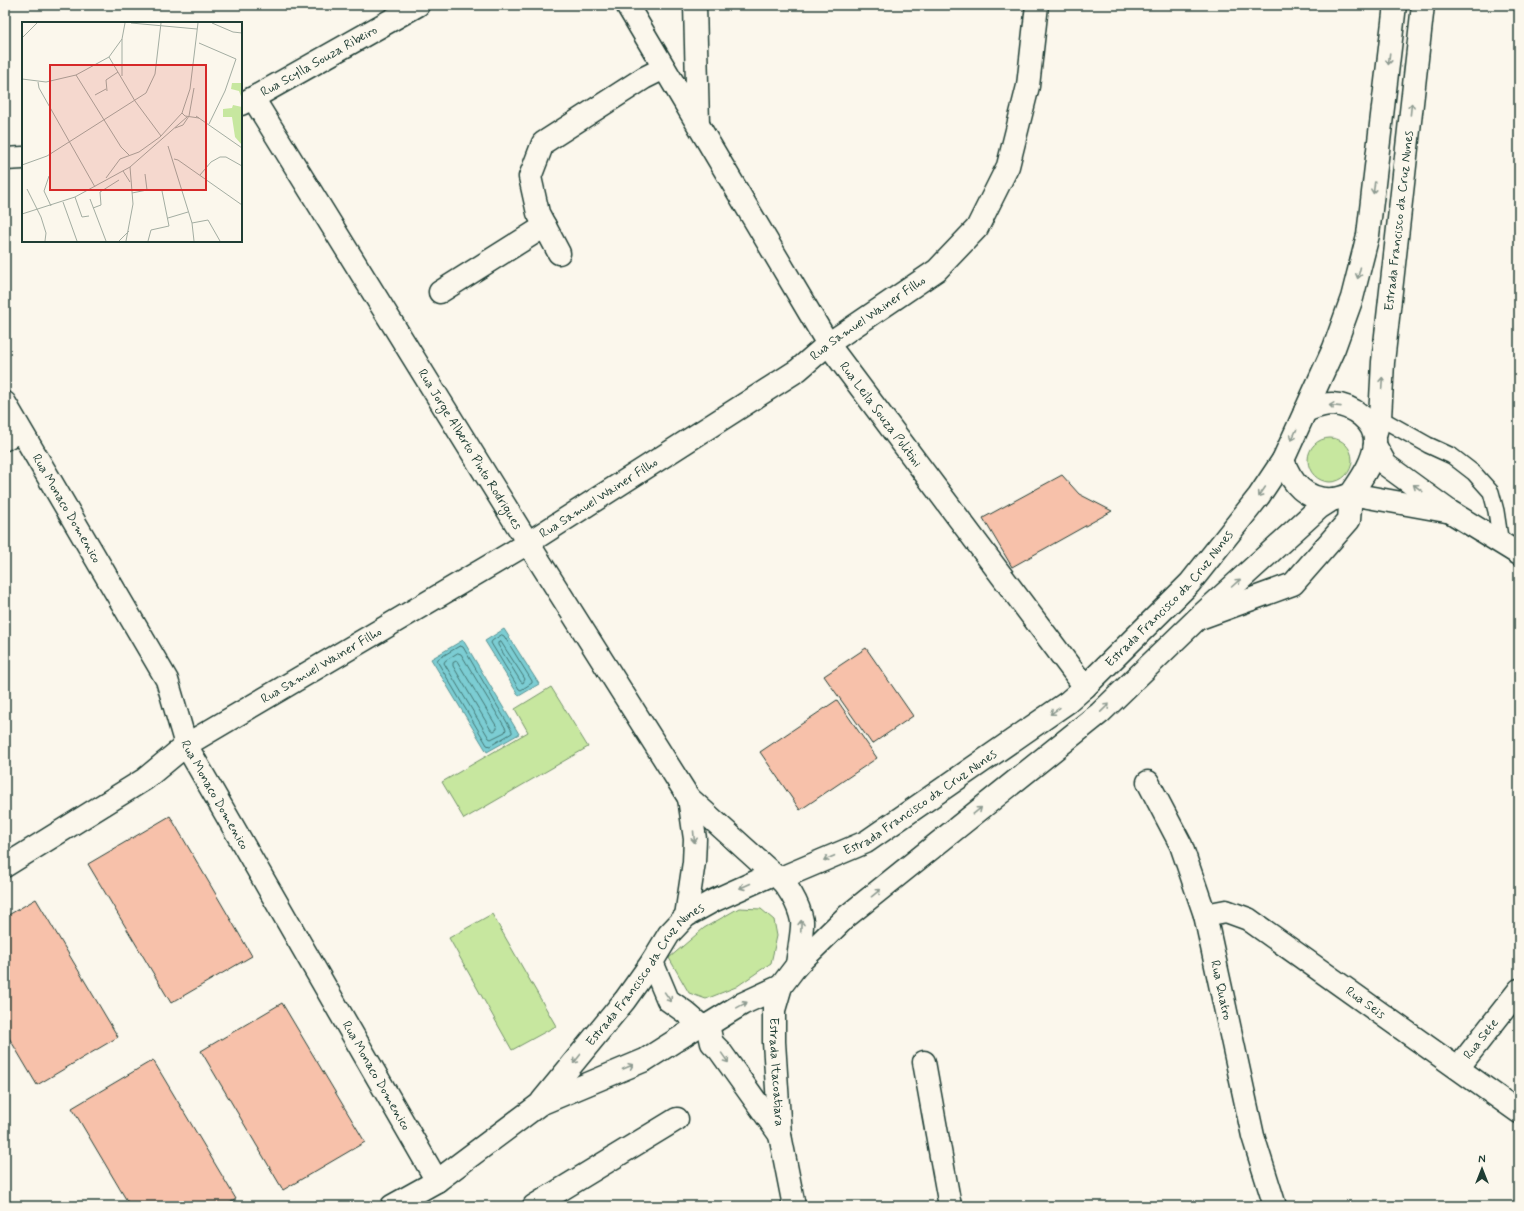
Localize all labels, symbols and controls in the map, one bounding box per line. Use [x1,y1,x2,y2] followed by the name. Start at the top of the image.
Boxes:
[257,21,380,101] street label: Rua Scylla Souza Ribeiro
[22,22,242,242] inset map
[1385,52,1392,65] one-way arrow
[1408,103,1415,116] one-way arrow
[1380,130,1417,312] street label: Estrada Francisco da Cruz Nunes
[1370,181,1377,194] one-way arrow
[1354,266,1362,279] one-way arrow
[806,271,929,364] street label: Rua Samuel Wainer Filho
[836,358,926,470] street label: Rua Leila Souza Pulitini
[414,366,526,533] street label: Rua Jorge Alberto Pinto Rodrigues
[1378,377,1385,390] one-way arrow
[1329,402,1342,409] one-way arrow
[1290,429,1297,441] one-way arrow
[28,451,105,566] street label: Rua Monaco Domenico
[536,453,661,542] street label: Rua Samuel Wainer Filho
[1413,484,1424,492] one-way arrow
[1257,487,1266,498] one-way arrow
[1102,527,1237,671] street label: Estrada Francisco da Cruz Nunes
[1231,579,1242,588] one-way arrow
[258,623,385,707] street label: Rua Samuel Wainer Filho
[1100,703,1111,712] one-way arrow
[1050,707,1061,715] one-way arrow
[177,738,253,853] street label: Rua Monaco Domenico
[841,745,1000,859] street label: Estrada Francisco da Cruz Nunes
[972,807,983,815] one-way arrow
[691,830,698,843] one-way arrow
[823,855,835,862] one-way arrow
[740,883,752,890] one-way arrow
[870,888,881,897] one-way arrow
[582,899,707,1050] street label: Estrada Francisco da Cruz Nunes
[797,920,805,933] one-way arrow
[1207,959,1236,1022] street label: Rua Quatro
[1342,983,1389,1023] street label: Rua Seis
[665,991,673,1003] one-way arrow
[735,1000,747,1008] one-way arrow
[1459,1015,1502,1063] street label: Rua Sete
[338,1018,415,1133] street label: Rua Monaco Domenico
[765,1018,788,1127] street label: Estrada Itacoatiara
[721,1053,729,1064] one-way arrow
[572,1054,581,1065] one-way arrow
[621,1063,633,1070] one-way arrow
[1462,1149,1502,1189] north arrow
[1478,1153,1486,1167] text: N

